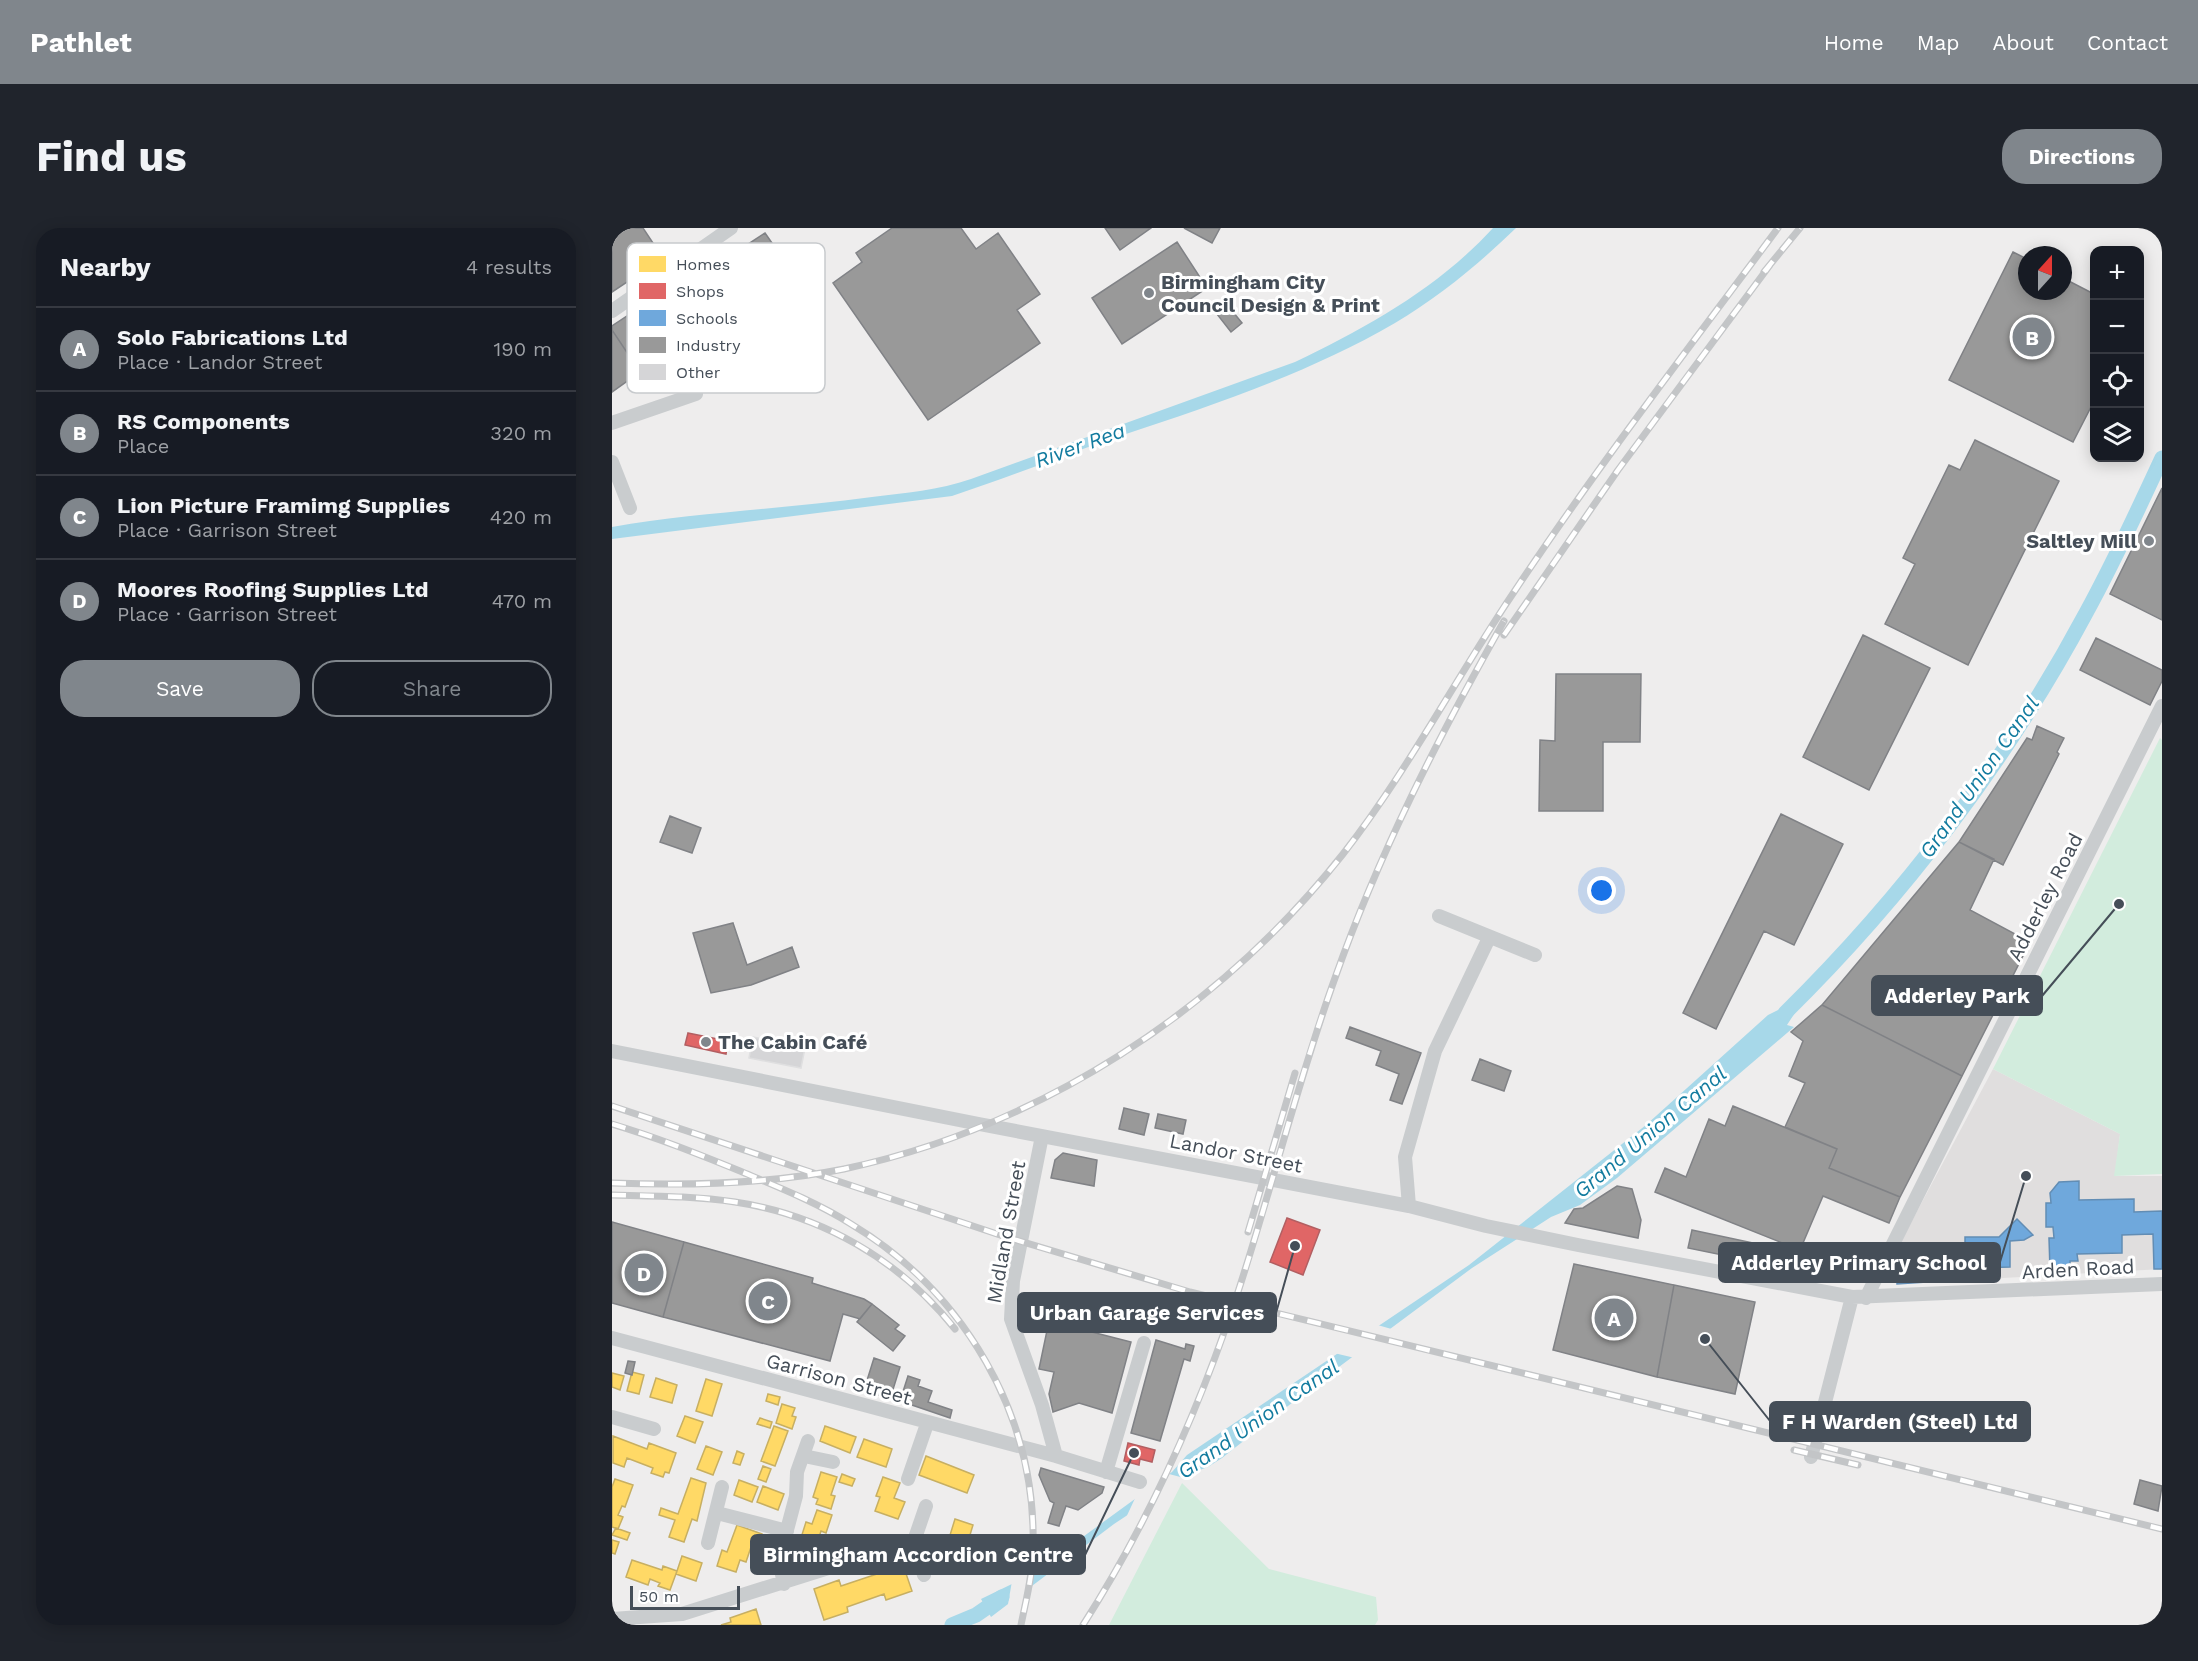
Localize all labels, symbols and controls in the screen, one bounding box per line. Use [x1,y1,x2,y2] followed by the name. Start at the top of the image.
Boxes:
[30,26,132,59] text: Pathlet
[1824,30,1884,55] text: Home
[1917,30,1960,55] text: Map
[1993,30,2054,55] text: About
[2087,30,2168,55] text: Contact
[2002,129,2162,184] button: Directions
[36,132,187,181] text: Find us
[627,243,825,393] legend
[2018,246,2072,300] north arrow
[2090,246,2144,462] map controls
[2090,246,2144,300] button: +
[60,252,151,282] text: Nearby
[466,255,552,279] text: 4 results
[676,255,730,274] text: Homes
[1161,270,1380,317] place label: Birmingham City Council Design & Print
[676,282,724,301] text: Shops
[1142,286,1156,300] marker: Birmingham City Council Design & Print
[2090,300,2144,354] button: −
[676,309,738,328] text: Schools
[2012,314,2052,360] pin: B
[117,325,348,350] text: Solo Fabrications Ltd
[676,336,741,355] text: Industry
[73,337,86,361] text: A
[494,337,552,361] text: 190 m
[117,350,322,374] text: Place · Landor Street
[2090,354,2144,408] button: locate
[676,363,721,382] text: Other
[2090,408,2144,462] button: layers
[117,409,290,434] text: RS Components
[1032,417,1129,473] water label: River Rea
[73,421,86,445] text: B
[490,421,552,445] text: 320 m
[117,434,169,458] text: Place
[117,493,450,518] text: Lion Picture Framimg Supplies
[73,505,86,529] text: C
[490,505,552,529] text: 420 m
[117,518,337,542] text: Place · Garrison Street
[2026,529,2137,553] place label: Saltley Mill
[2142,534,2156,548] marker: Saltley Mill
[117,577,428,602] text: Moores Roofing Supplies Ltd
[72,589,87,613] text: D
[492,589,552,613] text: 470 m
[117,602,337,626] text: Place · Garrison Street
[60,660,300,717] button: Save
[312,660,552,717] button: Share
[1914,691,2044,863] water label: Grand Union Canal
[2002,829,2088,965] street label: Adderley Road
[1587,876,1616,905] your location
[1872,976,2042,1015] callout: Adderley Park
[1884,983,2031,1008] text: Adderley Park
[718,1030,867,1054] place label: The Cabin Café
[699,1035,713,1049] marker: The Cabin Café
[1569,1061,1731,1203] water label: Grand Union Canal
[1167,1128,1305,1178] street label: Landor Street
[982,1158,1030,1305] street label: Midland Street
[1719,1243,2000,1282] callout: Adderley Primary School
[624,1250,663,1296] pin: D
[1731,1250,1987,1275] text: Adderley Primary School
[2021,1254,2135,1284] street label: Arden Road
[748,1278,788,1324] pin: C
[1018,1293,1276,1332] callout: Urban Garage Services
[1594,1296,1634,1340] pin: A
[1030,1300,1264,1325] text: Urban Garage Services
[764,1348,915,1410] street label: Garrison Street
[1172,1354,1344,1484] water label: Grand Union Canal
[1770,1402,2030,1441] callout: F H Warden (Steel) Ltd
[1782,1409,2018,1434] text: F H Warden (Steel) Ltd
[751,1535,1085,1574] callout: Birmingham Accordion Centre
[763,1542,1073,1567] text: Birmingham Accordion Centre
[630,1583,740,1610] scale bar
[639,1587,679,1606] text: 50 m

